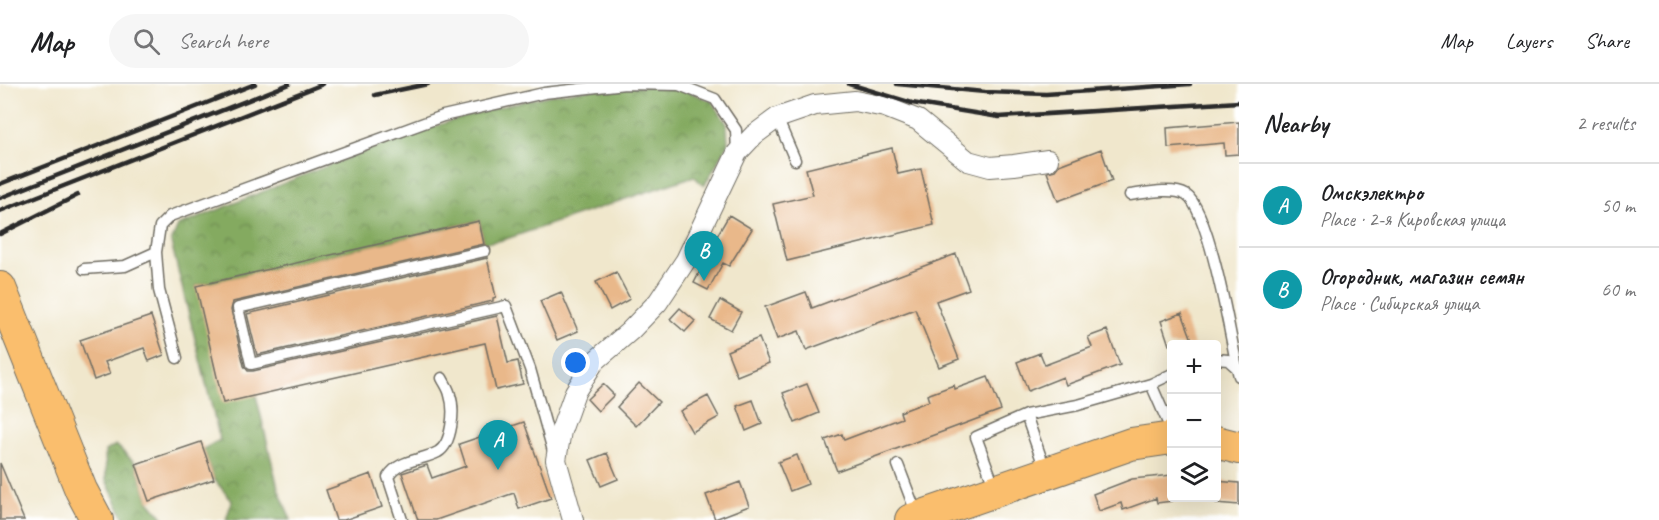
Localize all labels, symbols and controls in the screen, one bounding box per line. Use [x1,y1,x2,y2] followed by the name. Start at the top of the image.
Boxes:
[109,14,529,68] search box
[30,24,73,59] text: Map
[130,25,163,58] icon: search
[178,27,268,55] text: Search here
[1440,28,1473,54] text: Map
[1506,28,1552,54] text: Layers
[1585,28,1629,54] text: Share
[1263,107,1328,140] text: Nearby
[1576,111,1635,136] text: 2 results
[1320,179,1423,207] text: Омскэлектро
[1277,193,1288,218] text: A
[1601,193,1635,218] text: 50 m
[1320,207,1505,232] text: Place · 2-я Кировская улица
[684,232,724,281] pin: B
[1320,263,1524,291] text: Огородник, магазин семян
[1277,277,1288,302] text: B
[1601,277,1635,302] text: 60 m
[1320,291,1479,316] text: Place · Сибирская улица
[1167,340,1221,502] map controls
[1167,340,1221,394] button: +
[561,348,590,377] your location
[1167,394,1221,448] button: −
[478,420,518,470] pin: A
[1167,448,1221,502] button: layers

